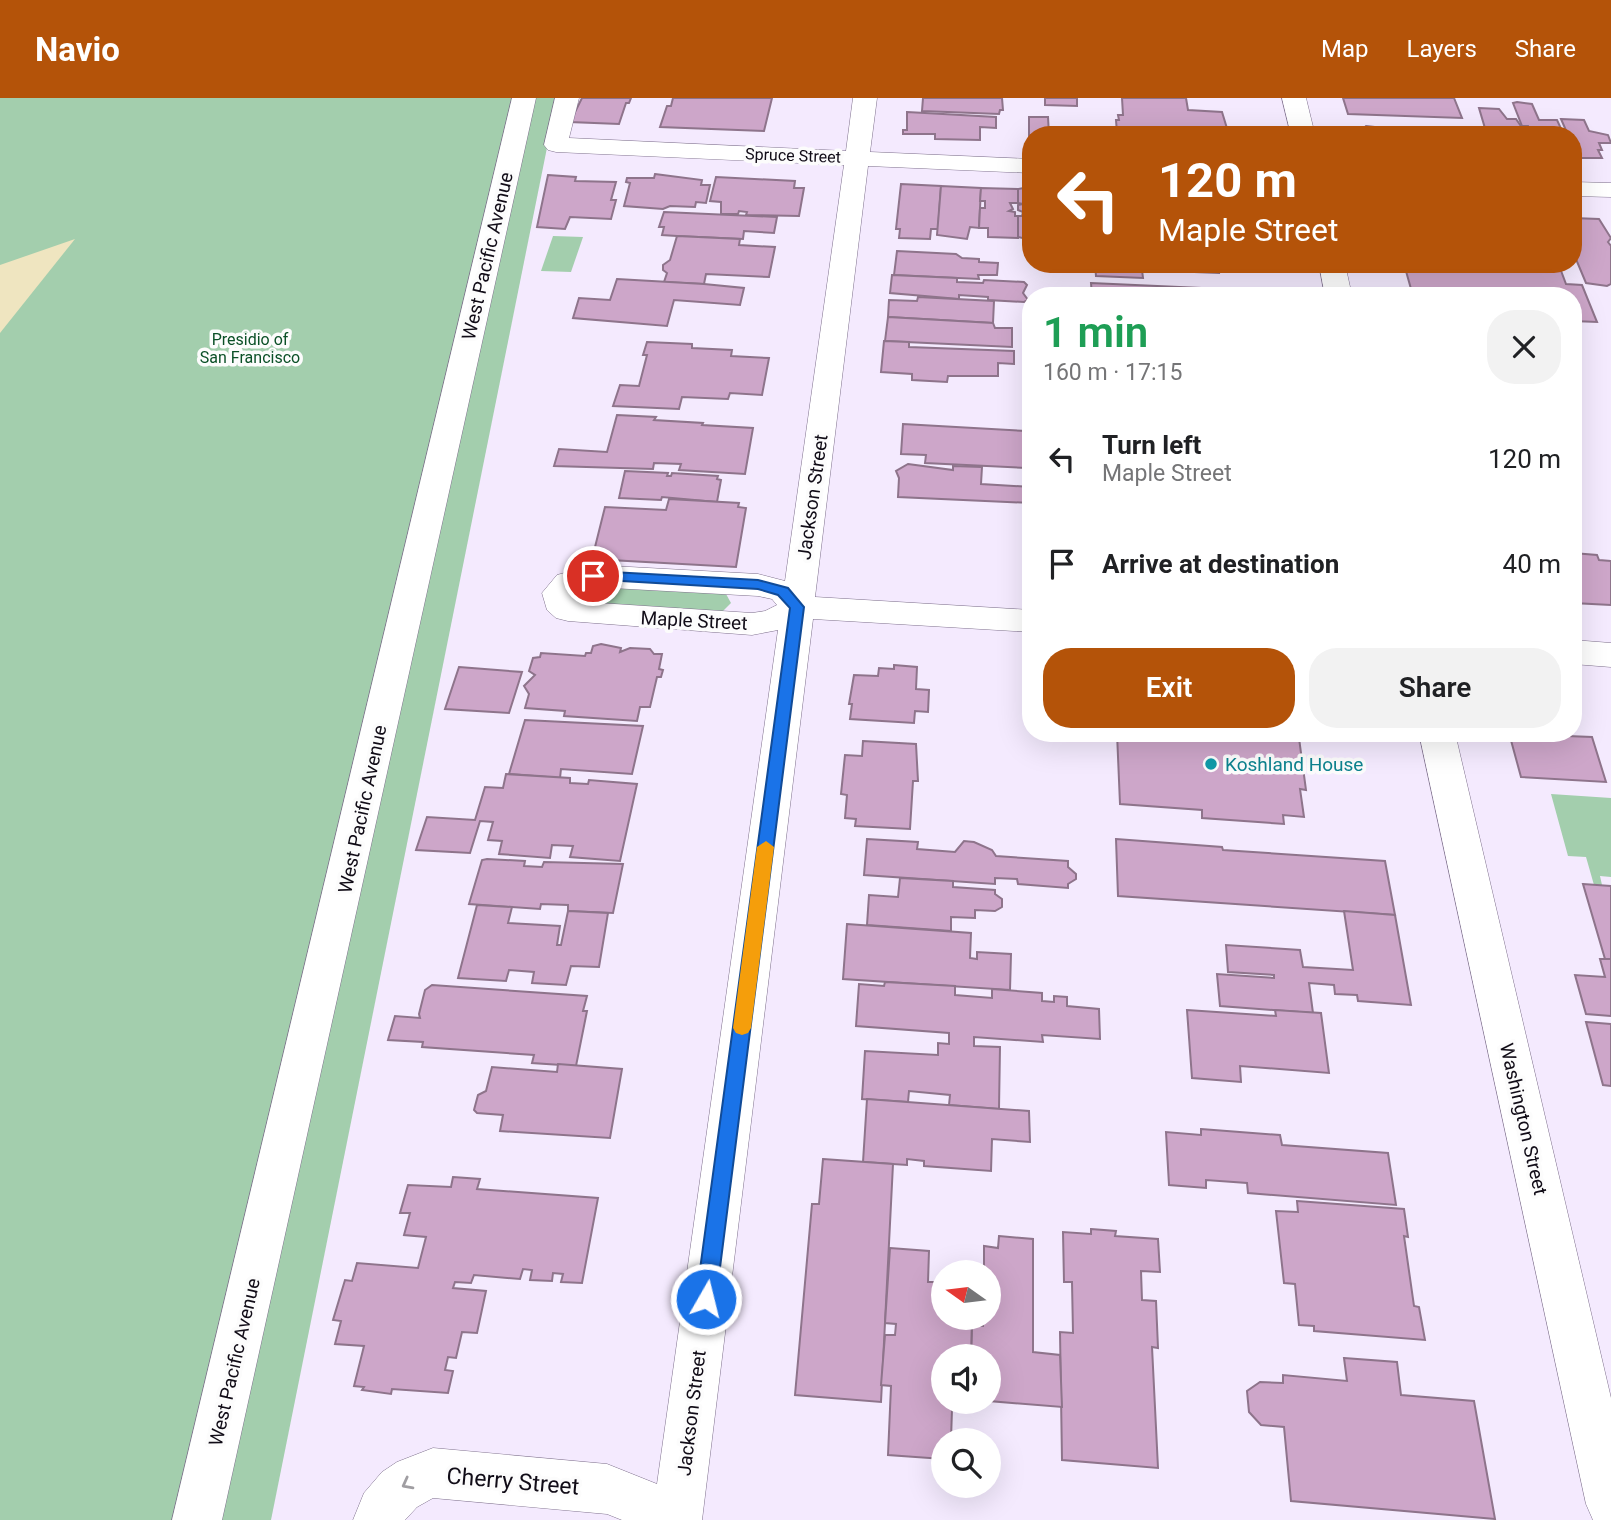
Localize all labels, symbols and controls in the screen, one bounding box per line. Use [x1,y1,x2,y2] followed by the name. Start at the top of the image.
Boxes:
[35,30,120,69] text: Navio
[1321,35,1369,63] text: Map
[1407,35,1477,63] text: Layers
[1515,35,1576,63] text: Share
[745,144,841,167] street label: Spruce Street
[1158,152,1297,209] text: 120 m
[1043,154,1134,245] icon: left
[457,170,518,342] street label: West Pacific Avenue
[1158,211,1338,249] text: Maple Street
[1043,308,1148,357] text: 1 min
[1487,310,1561,384] button: close
[200,330,300,367] park label: Presidio of San Francisco
[1043,359,1182,386] text: 160 m · 17:15
[1102,430,1201,460] text: Turn left
[792,433,833,561] street label: Jackson Street
[1043,440,1081,478] icon: left
[1488,444,1561,474] text: 120 m
[1102,460,1232,487] text: Maple Street
[1043,545,1081,583] icon: arrive
[563,546,623,606] pin
[1102,549,1339,579] text: Arrive at destination
[1503,549,1561,579] text: 40 m
[574,557,612,595] icon: arrive
[640,606,748,635] street label: Maple Street
[1043,648,1295,728] button: Exit
[1309,648,1561,728] button: Share
[333,723,392,895] street label: West Pacific Avenue
[1225,753,1363,776] place label: Koshland House
[1203,756,1219,772] marker: Koshland House
[1495,1041,1552,1197] street label: Washington Street
[931,1260,1001,1330] north arrow
[931,1260,1001,1498] map controls
[669,1262,743,1336] position arrow
[204,1276,265,1448] street label: West Pacific Avenue
[931,1344,1001,1414] button: sound
[672,1349,711,1477] street label: Jackson Street
[931,1428,1001,1498] button: search
[446,1462,580,1501] street label: Cherry Street
[402,1475,414,1489] one-way arrow

